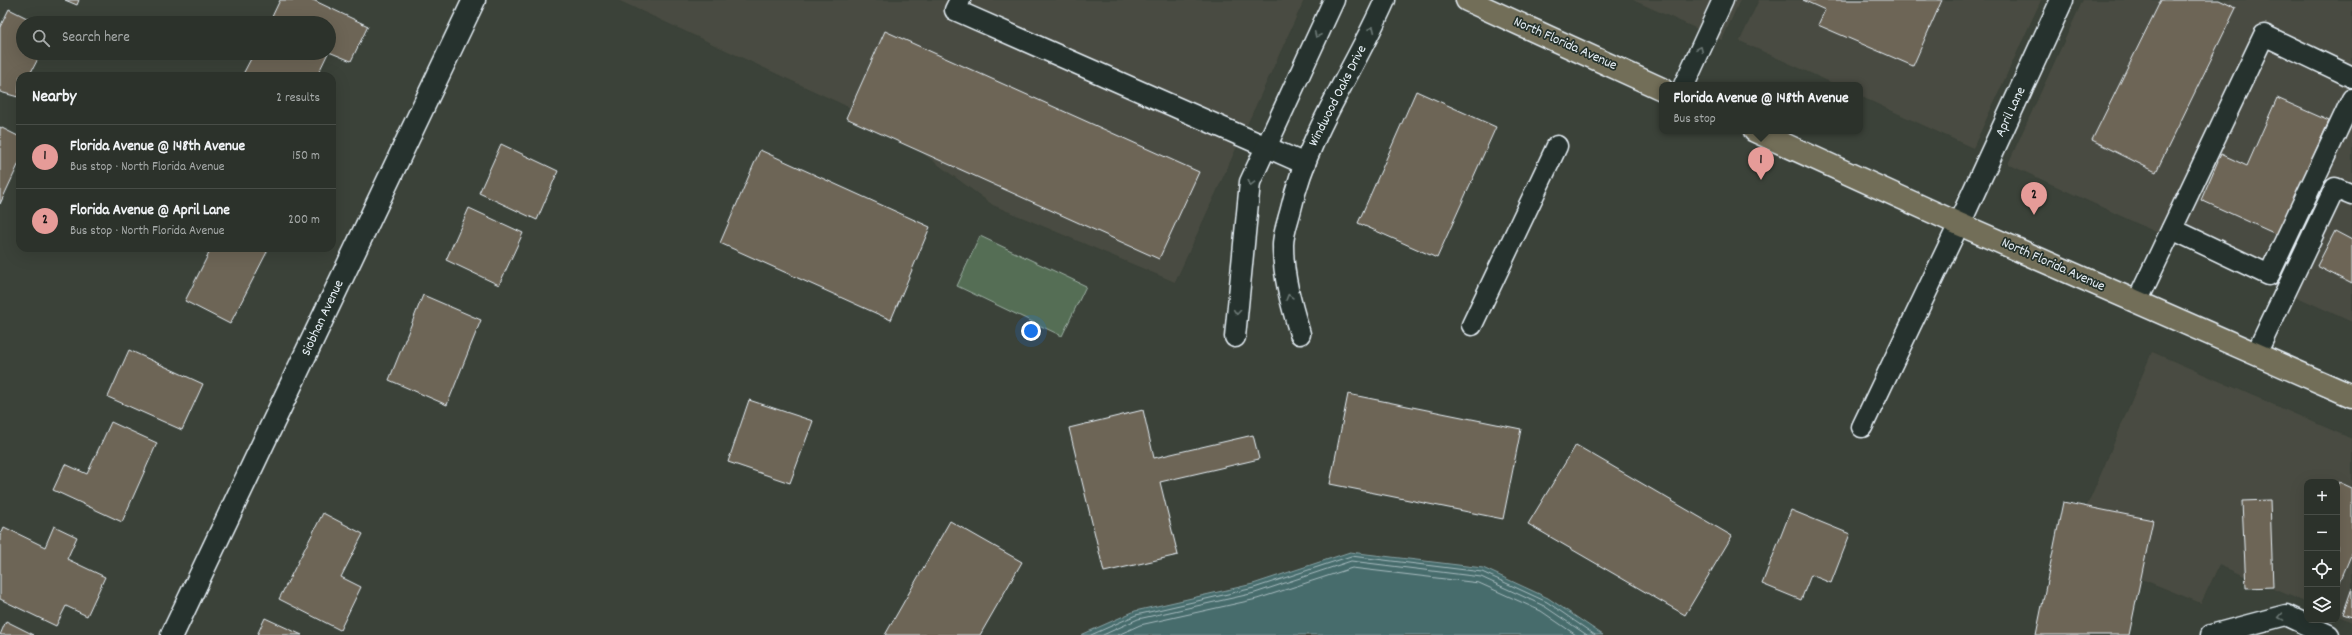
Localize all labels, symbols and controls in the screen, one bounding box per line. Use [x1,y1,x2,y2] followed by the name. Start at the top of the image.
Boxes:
[1510,12,1620,76] street label: North Florida Avenue
[16,16,336,60] search box
[1367,26,1375,33] one-way arrow
[30,27,52,49] icon: search
[62,27,130,49] text: Search here
[1314,31,1322,39] one-way arrow
[1304,42,1372,150] street label: Windwood Oaks Drive
[1695,46,1703,54] one-way arrow
[1659,82,1863,134] popup
[1991,84,2031,140] street label: April Lane
[32,86,76,110] text: Nearby
[1673,88,1849,110] text: Florida Avenue @ 148th Avenue
[276,89,320,108] text: 2 results
[1673,110,1716,129] text: Bus stop
[70,136,245,158] text: Florida Avenue @ 148th Avenue
[44,147,46,166] text: 1
[292,147,320,166] text: 150 m
[1748,147,1774,180] pin: 1
[70,158,225,177] text: Bus stop · North Florida Avenue
[1247,179,1255,186] one-way arrow
[2021,182,2047,215] pin: 2
[70,200,230,222] text: Florida Avenue @ April Lane
[42,211,48,230] text: 2
[288,211,320,230] text: 200 m
[70,222,225,241] text: Bus stop · North Florida Avenue
[1998,233,2108,297] street label: North Florida Avenue
[297,277,349,359] street label: Siobhan Avenue
[1285,293,1294,300] one-way arrow
[1233,309,1242,315] one-way arrow
[1021,321,1041,341] your location
[2304,479,2340,623] map controls
[2304,479,2340,515] button: +
[2304,515,2340,551] button: −
[2304,551,2340,587] button: locate
[2304,587,2340,623] button: layers
[2278,612,2284,621] one-way arrow

